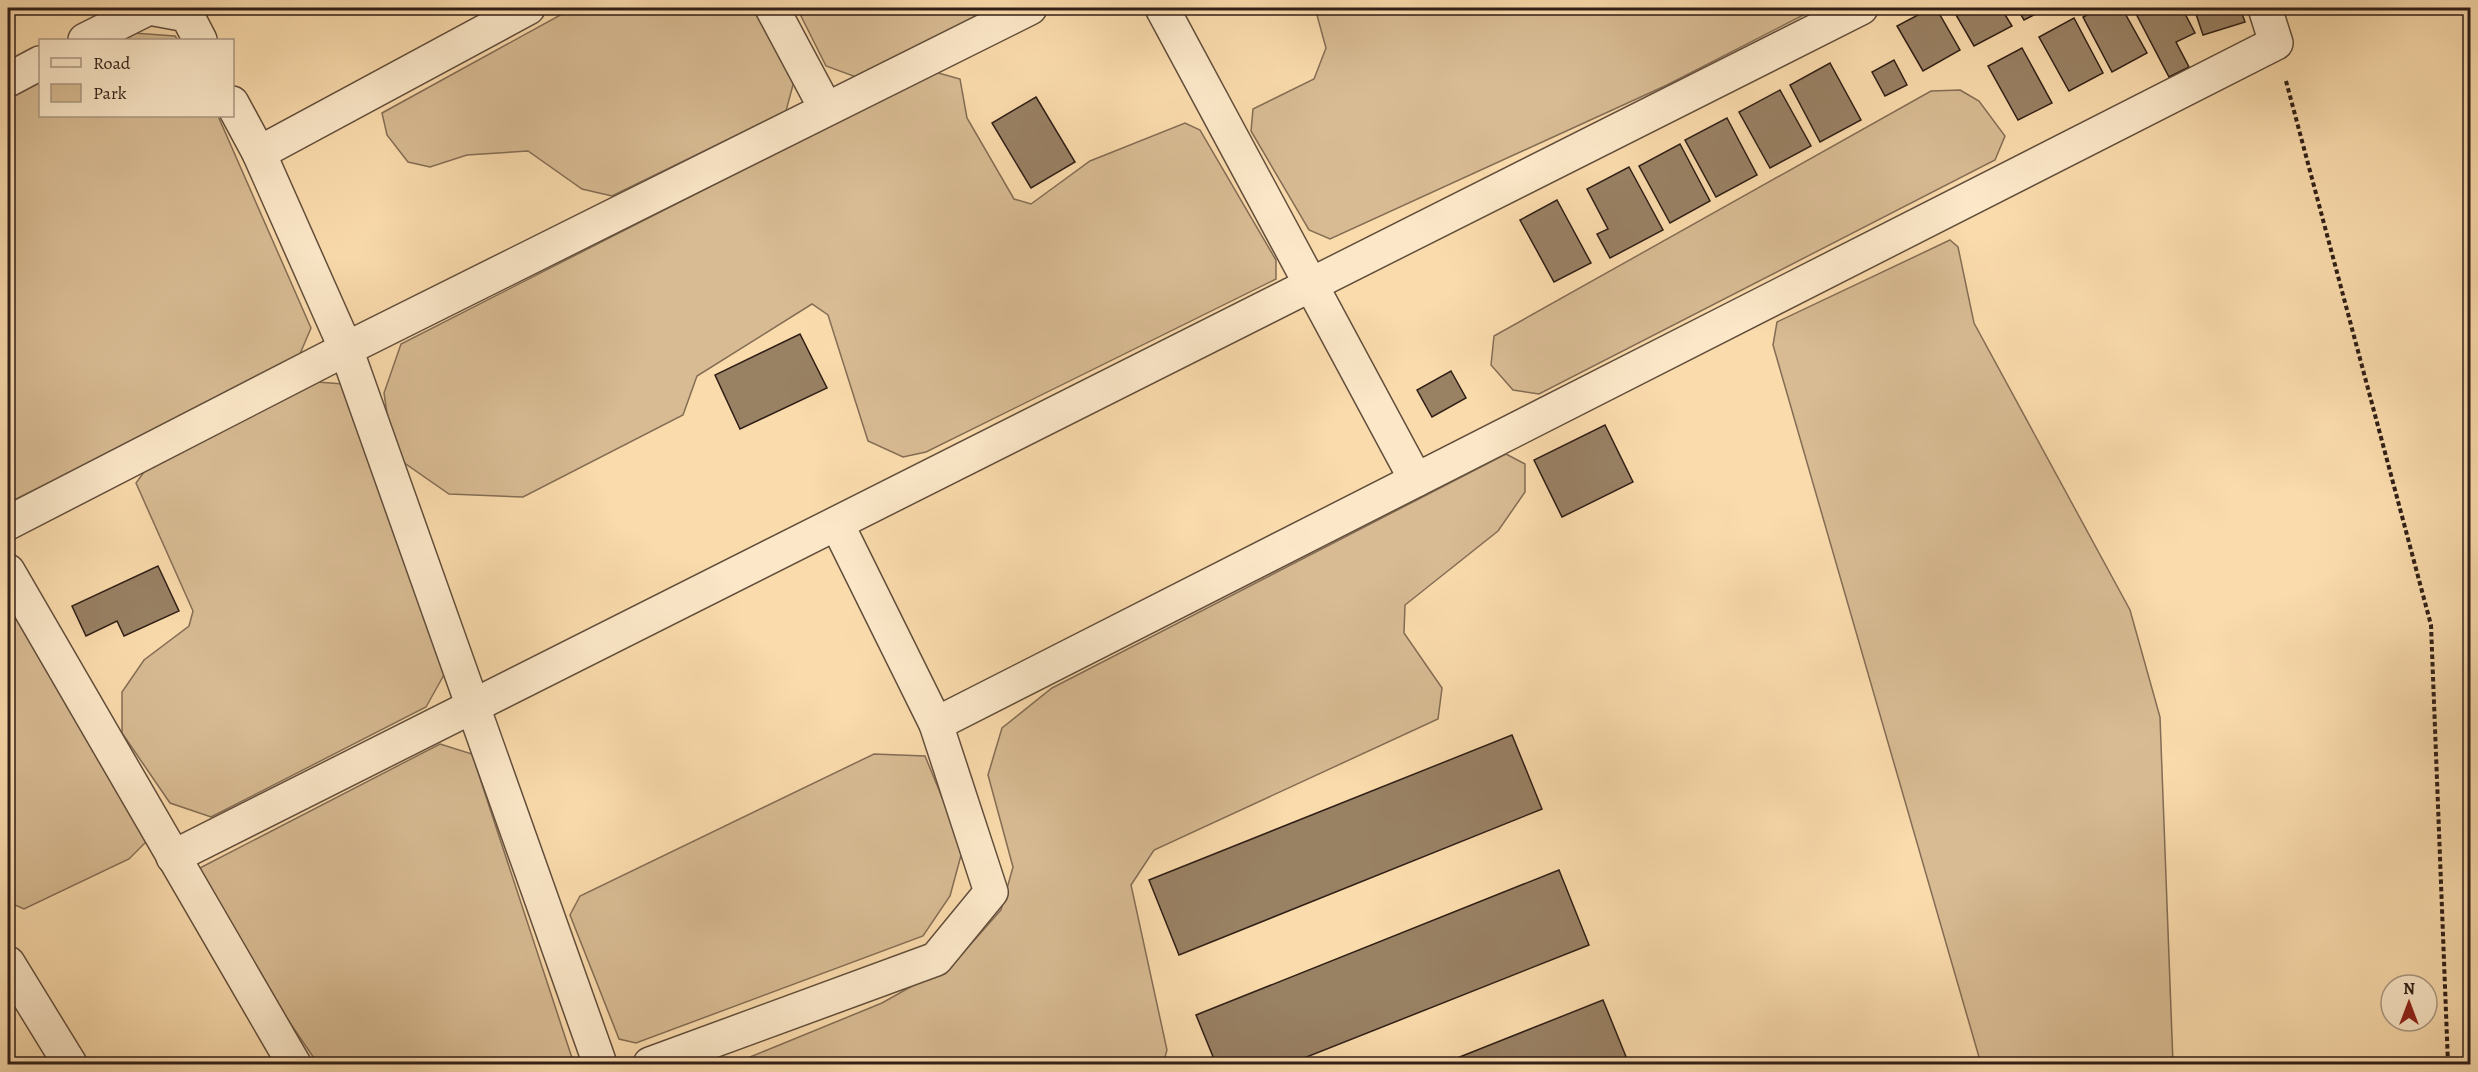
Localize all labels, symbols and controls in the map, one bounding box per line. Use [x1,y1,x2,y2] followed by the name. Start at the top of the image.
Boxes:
[39,39,234,117] legend
[93,51,131,75] text: Road
[93,81,127,105] text: Park
[2379,973,2439,1033] north arrow
[2403,978,2415,1000] text: N

